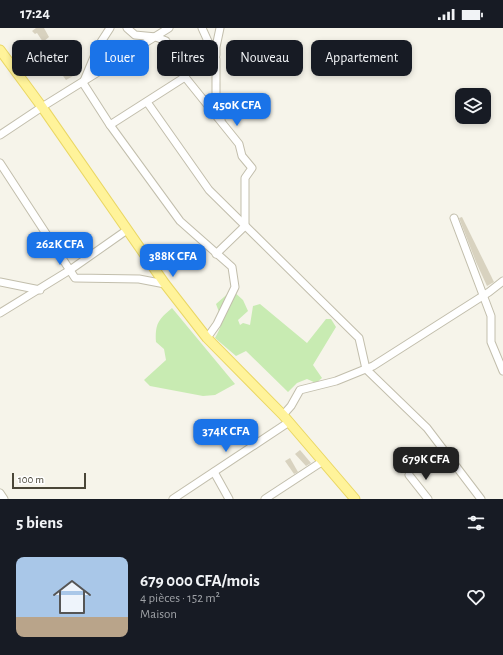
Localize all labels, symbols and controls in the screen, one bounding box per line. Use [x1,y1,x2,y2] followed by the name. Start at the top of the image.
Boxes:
[20,6,50,21] text: 17:24
[12,40,82,76] chip: Acheter
[90,40,149,76] chip: Louer
[157,40,218,76] chip: Filtres
[226,40,303,76] chip: Nouveau
[311,40,412,76] chip: Appartement
[455,88,491,124] map controls
[455,88,491,124] button: layers
[196,93,278,127] pin: 450K CFA
[213,99,261,112] text: 450K CFA
[19,232,101,266] pin: 262K CFA
[36,238,84,251] text: 262K CFA
[132,244,214,278] pin: 388K CFA
[149,250,197,263] text: 388K CFA
[185,419,267,453] pin: 374K CFA
[202,425,250,438] text: 374K CFA
[385,447,467,481] pin: 679K CFA
[402,453,450,466] text: 679K CFA
[12,471,86,490] scale bar
[18,474,44,485] text: 100 m
[465,512,487,534] icon: filters
[16,514,63,531] text: 5 biens
[140,572,260,589] text: 679 000 CFA/mois
[48,573,96,621] icon: home
[465,586,487,608] icon: heart
[140,592,220,605] text: 4 pièces · 152 m²
[140,608,177,621] text: Maison

